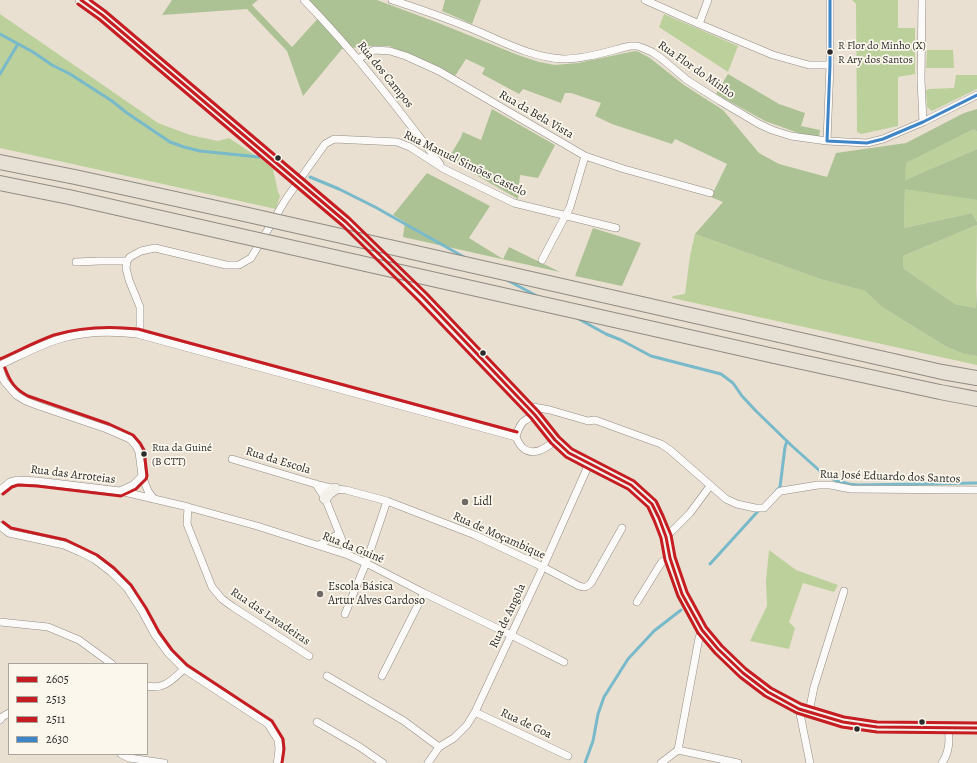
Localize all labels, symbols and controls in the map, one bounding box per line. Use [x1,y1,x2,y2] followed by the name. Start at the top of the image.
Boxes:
[655,38,737,102] street label: Rua Flor do Minho
[354,39,416,111] street label: Rua dos Campos
[838,39,926,65] place label: R Flor do Minho (X) R Ary dos Santos
[825,47,835,57] marker: R Flor do Minho (X) R Ary dos Santos
[496,88,576,142] street label: Rua da Bela Vista
[401,128,529,200] street label: Rua Manuel Simões Castelo
[273,153,283,163] unlabelled marker
[478,348,488,358] unlabelled marker
[152,441,212,467] place label: Rua da Guiné (B CTT)
[244,444,312,478] street label: Rua da Escola
[139,449,149,459] marker: Rua da Guiné (B CTT)
[30,463,116,487] street label: Rua das Arroteias
[819,467,961,487] street label: Rua José Eduardo dos Santos
[473,495,492,509] place label: Lidl
[460,497,470,507] marker: Lidl
[451,509,547,563] street label: Rua de Moçambique
[320,529,386,567] street label: Rua da Guiné
[328,580,425,608] place label: Escola Básica Artur Alves Cardoso
[487,581,529,651] street label: Rua de Angola
[227,585,313,649] street label: Rua das Lavadeiras
[315,589,325,599] marker: Escola Básica Artur Alves Cardoso
[8,663,148,755] legend
[46,671,69,687] text: 2605
[46,691,66,707] text: 2513
[498,706,554,742] street label: Rua de Goa
[46,711,65,727] text: 2511
[917,717,927,727] unlabelled marker
[852,724,862,734] unlabelled marker
[46,731,69,747] text: 2630

